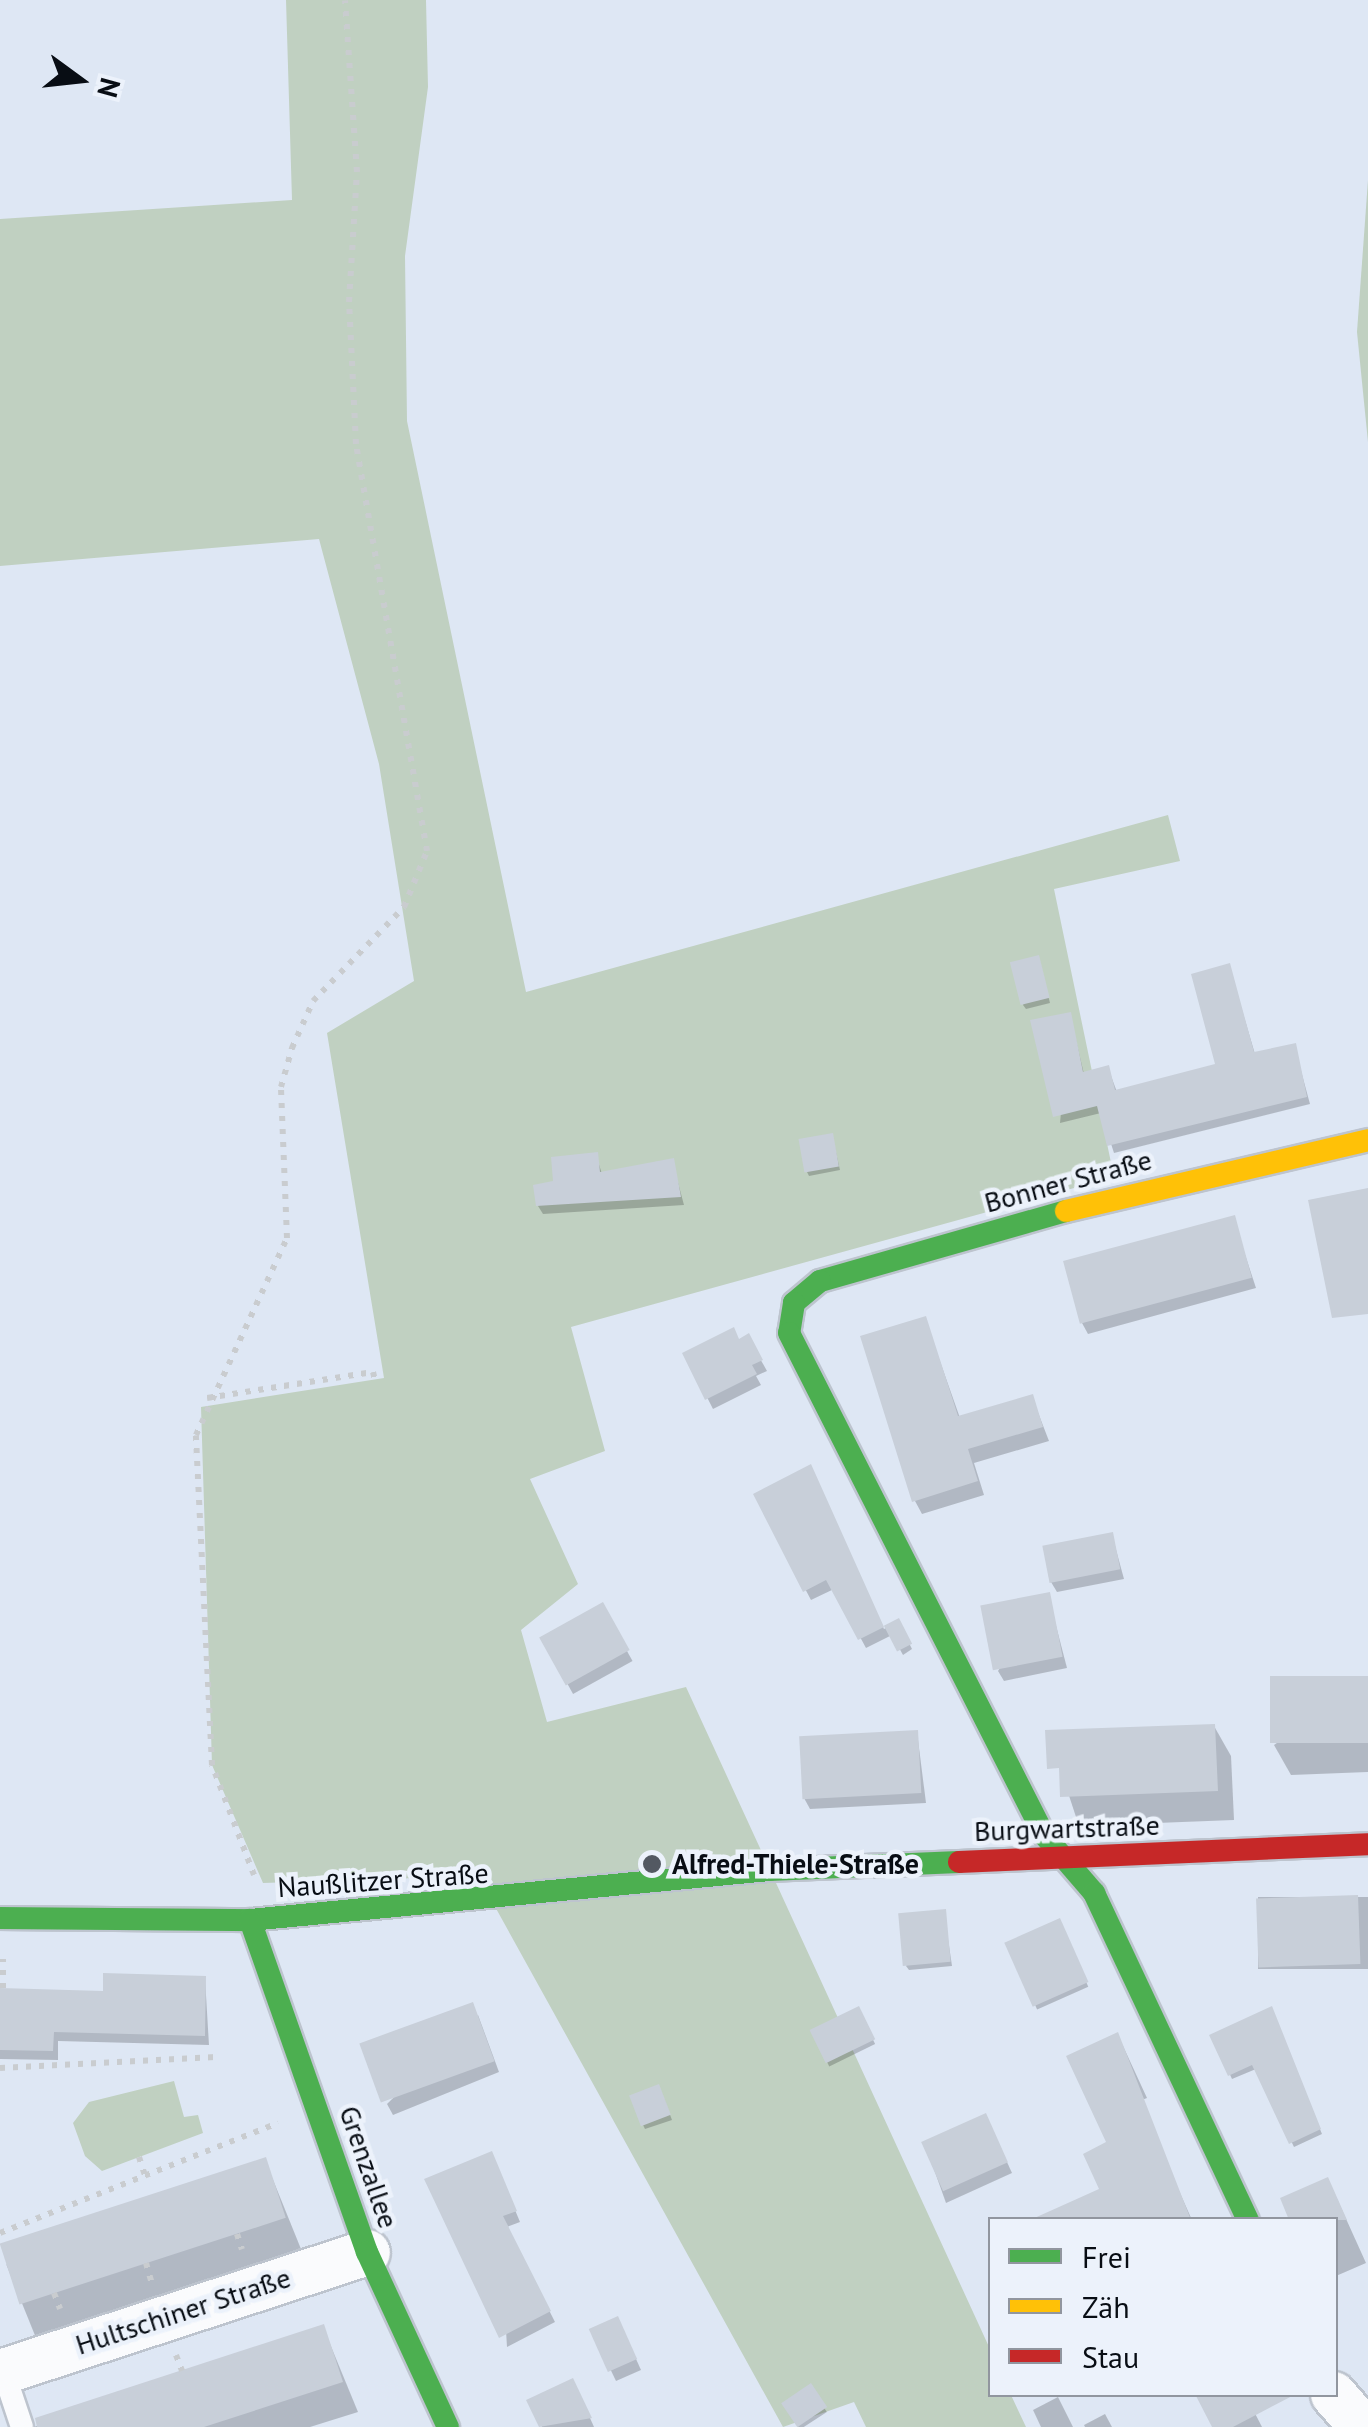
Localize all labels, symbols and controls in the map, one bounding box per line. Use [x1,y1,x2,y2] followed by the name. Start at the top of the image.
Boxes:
[30,30,130,130] north arrow
[89,74,130,102] text: N
[981,1143,1155,1219] street label: Bonner Straße
[974,1808,1160,1848] street label: Burgwartstraße
[672,1847,919,1881] place label: Alfred-Thiele-Straße
[641,1853,663,1875] marker: Alfred-Thiele-Straße
[276,1856,490,1904] street label: Naußlitzer Straße
[332,2101,406,2233] street label: Grenzallee
[988,2217,1338,2397] legend
[1082,2237,1131,2276] text: Frei
[71,2260,295,2362] street label: Hultschiner Straße
[1082,2287,1130,2326] text: Zäh
[1082,2337,1139,2376] text: Stau

